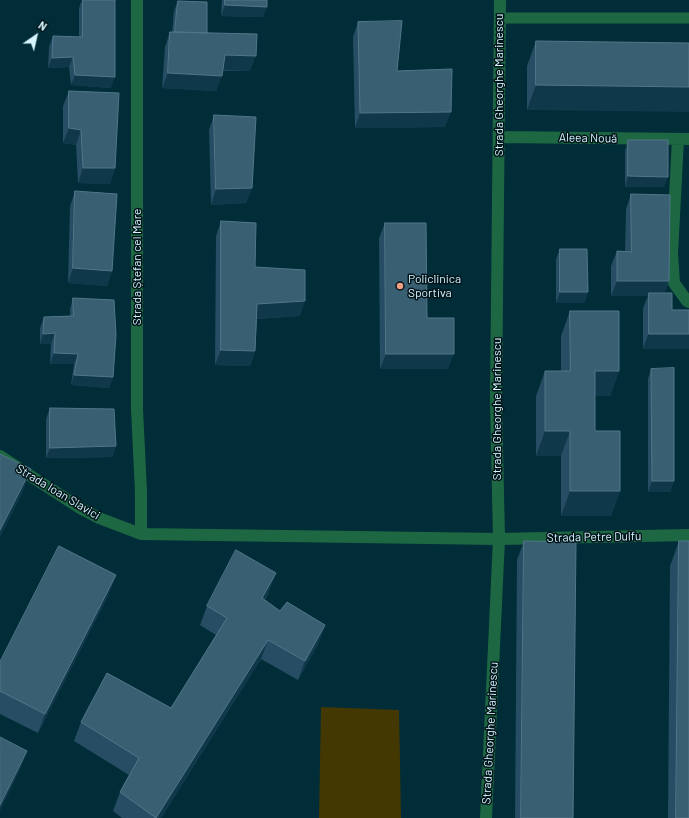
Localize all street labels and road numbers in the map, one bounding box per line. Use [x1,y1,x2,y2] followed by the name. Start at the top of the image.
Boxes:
[492,14,506,156] street label: Strada Gheorghe Marinescu
[559,130,617,146] street label: Aleea Nouă
[130,209,144,325] street label: Strada Ștefan cel Mare
[490,338,504,480] street label: Strada Gheorghe Marinescu
[13,461,103,523] street label: Strada Ioan Slavici
[547,529,641,545] street label: Strada Petre Dulfu
[479,661,501,805] street label: Strada Gheorghe Marinescu

